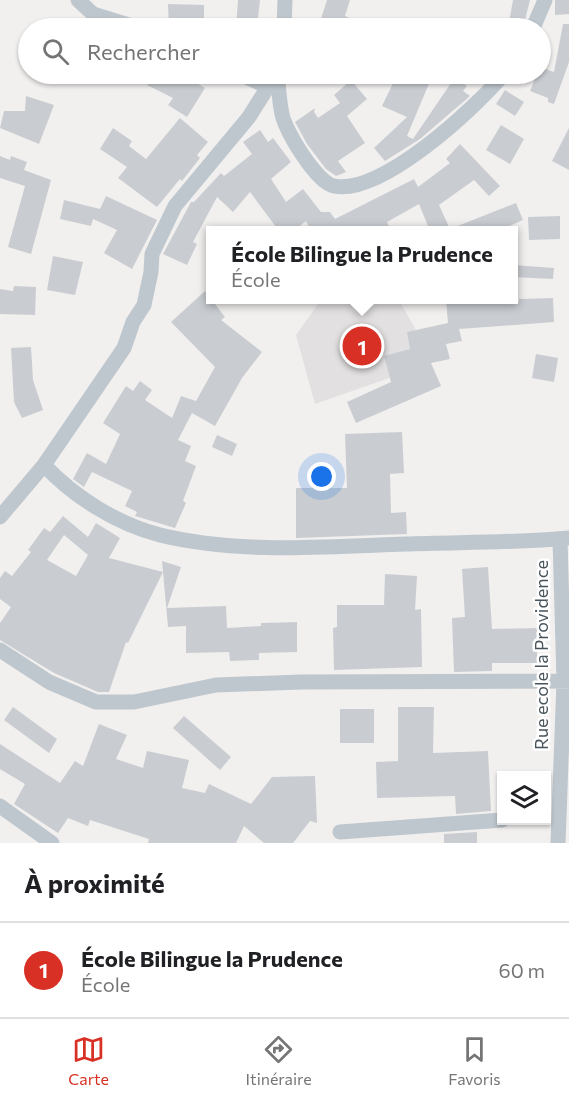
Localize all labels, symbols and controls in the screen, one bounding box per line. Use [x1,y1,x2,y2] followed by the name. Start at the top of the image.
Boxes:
[18,18,551,84] search box
[39,35,72,68] icon: search
[87,38,200,65] text: Rechercher
[206,226,518,304] popup
[231,240,493,267] text: École Bilingue la Prudence
[231,267,280,291] text: École
[342,324,382,368] pin: 1
[307,462,336,491] your location
[530,560,552,750] street label: Rue ecole la Providence
[497,771,551,825] map controls
[497,771,551,825] button: layers
[24,867,165,898] text: À proximité
[81,945,343,972] text: École Bilingue la Prudence
[39,958,48,982] text: 1
[499,958,545,982] text: 60 m
[81,972,130,996] text: École
[68,1033,109,1088] tab: Carte
[246,1033,312,1088] tab: Itinéraire
[448,1033,501,1088] tab: Favoris

